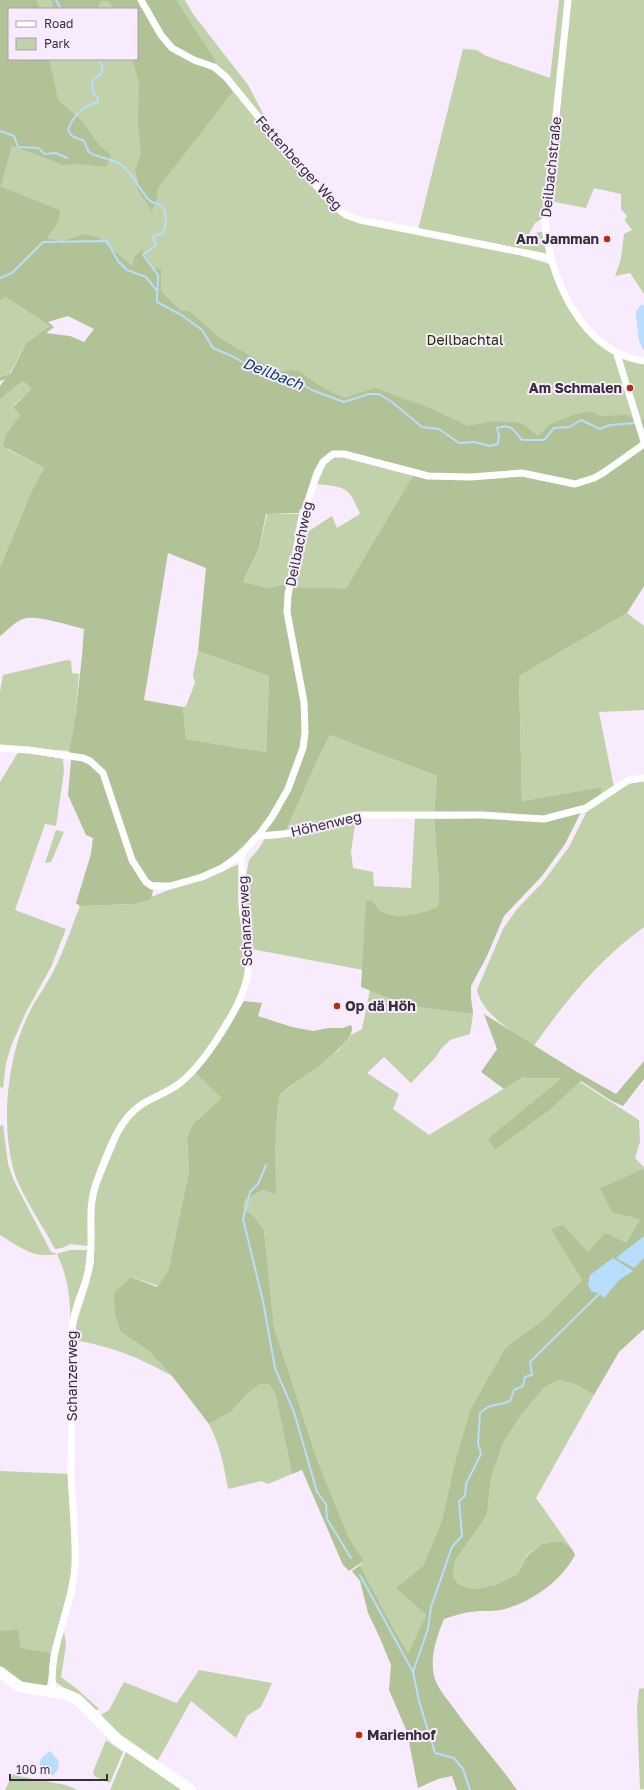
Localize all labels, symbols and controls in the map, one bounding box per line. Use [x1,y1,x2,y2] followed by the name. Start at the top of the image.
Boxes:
[8,8,138,60] legend
[44,16,73,31] text: Road
[44,36,70,51] text: Park
[252,112,346,213] street label: Fettenberger Weg
[537,116,564,218] street label: Deilbachstraße
[516,230,599,247] place label: Am Jamman
[602,234,612,244] marker: Am Jamman
[427,331,503,348] park label: Deilbachtal
[241,353,307,393] water label: Deilbach
[529,379,622,396] place label: Am Schmalen
[625,383,635,393] marker: Am Schmalen
[281,500,316,588] street label: Deilbachweg
[289,807,363,840] street label: Höhenweg
[234,875,255,967] street label: Schanzerweg
[345,997,416,1014] place label: Op dä Höh
[332,1001,342,1011] marker: Op dä Höh
[63,1331,80,1421] street label: Schanzerweg
[367,1726,436,1743] place label: Marienhof
[354,1730,364,1740] marker: Marienhof
[10,1756,107,1782] scale bar
[16,1762,50,1777] text: 100 m

